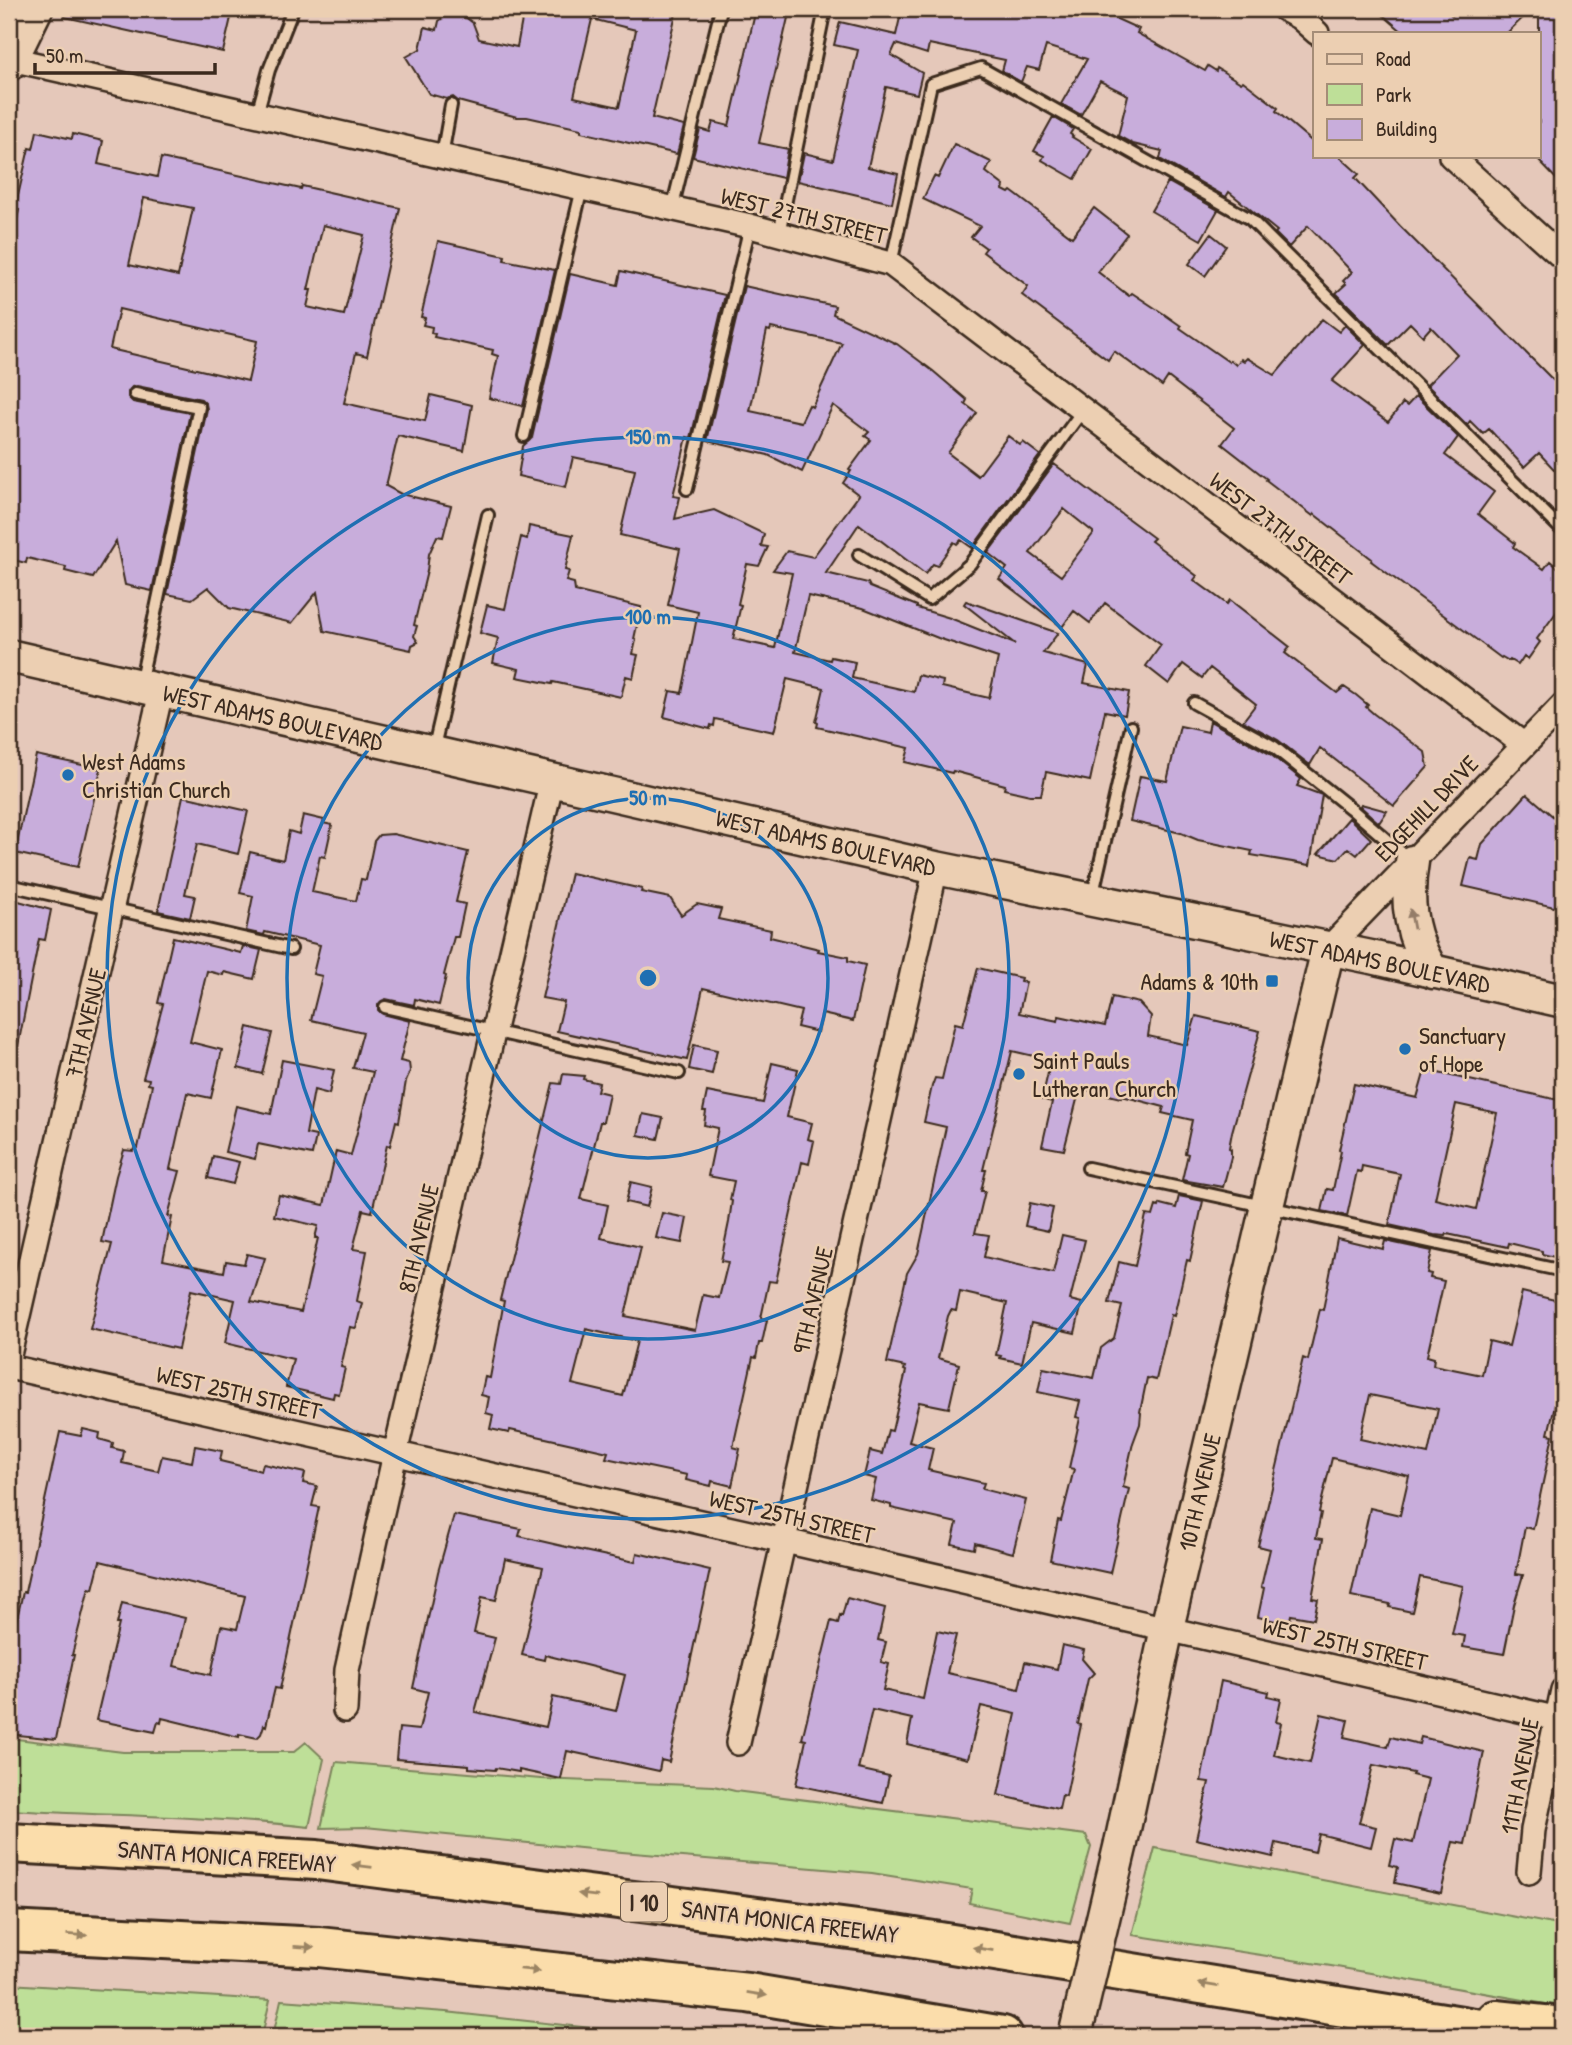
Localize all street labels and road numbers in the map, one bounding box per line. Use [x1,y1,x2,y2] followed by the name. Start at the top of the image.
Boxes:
[718,179,891,251] street label: WEST 27TH STREET
[1204,464,1359,592] street label: WEST 27TH STREET
[160,676,387,758] street label: WEST ADAMS BOULEVARD
[1367,748,1485,868] street label: EDGEHILL DRIVE
[713,801,940,883] street label: WEST ADAMS BOULEVARD
[1267,922,1494,1000] street label: WEST ADAMS BOULEVARD
[57,964,113,1081] street label: 7TH AVENUE
[390,1180,446,1296] street label: 8TH AVENUE
[784,1243,840,1357] street label: 9TH AVENUE
[153,1358,325,1427] street label: WEST 25TH STREET
[1170,1430,1228,1554] street label: 10TH AVENUE
[706,1482,878,1551] street label: WEST 25TH STREET
[1259,1609,1431,1678] street label: WEST 25TH STREET
[1492,1715,1546,1837] street label: 11TH AVENUE
[117,1832,338,1880] street label: SANTA MONICA FREEWAY
[621,1882,667,1922] road number: I 10
[680,1892,901,1950] street label: SANTA MONICA FREEWAY

